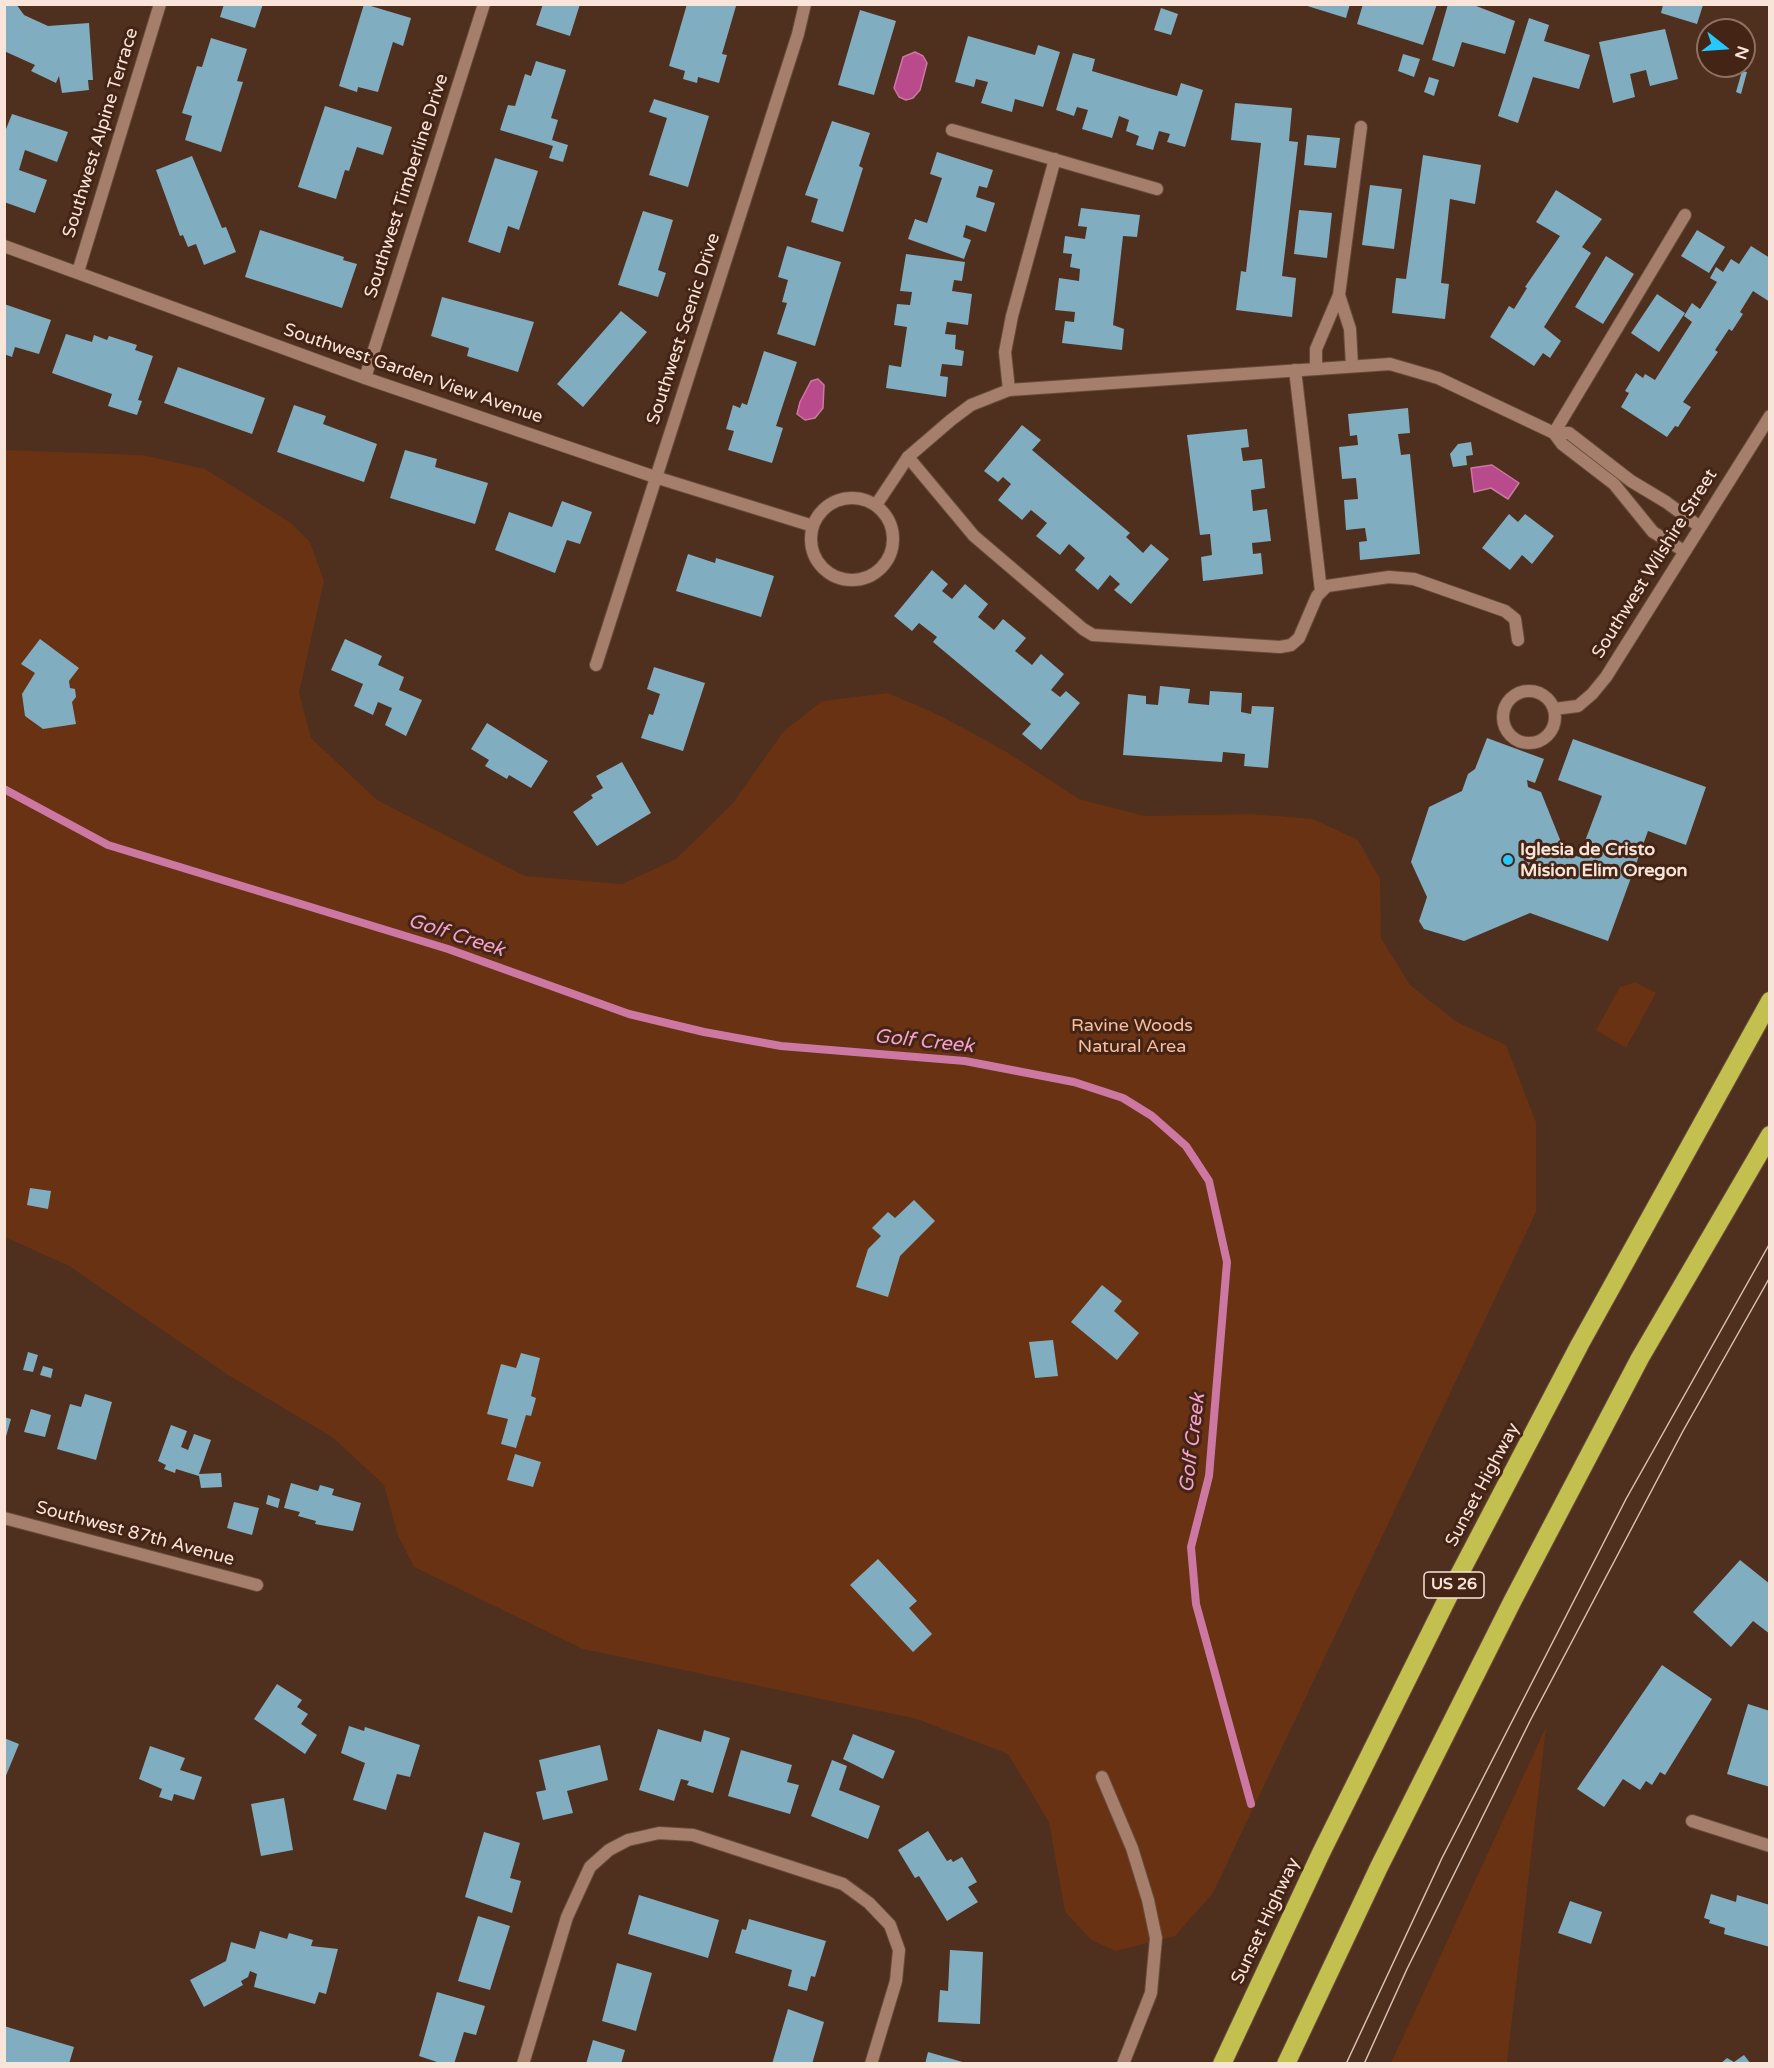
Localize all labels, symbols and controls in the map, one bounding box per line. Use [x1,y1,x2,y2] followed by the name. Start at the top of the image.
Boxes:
[1696,18,1756,78] north arrow
[59,26,143,240] street label: Southwest Alpine Terrace
[1730,44,1753,62] text: N
[361,71,453,301] street label: Southwest Timberline Drive
[643,231,725,427] street label: Southwest Scenic Drive
[280,319,546,429] street label: Southwest Garden View Avenue
[1588,465,1722,663] street label: Southwest Wilshire Street
[1520,839,1688,882] place label: Iglesia de Cristo Mision Elim Oregon
[1501,853,1515,867] marker: Iglesia de Cristo Mision Elim Oregon
[405,909,507,963] water label: Golf Creek
[1071,1015,1193,1058] park label: Ravine Woods Natural Area
[873,1025,975,1059] water label: Golf Creek
[1175,1392,1211,1494] water label: Golf Creek
[1441,1419,1525,1551] street label: Sunset Highway
[33,1497,237,1571] street label: Southwest 87th Avenue
[1424,1572,1484,1598] road number: US 26
[1227,1854,1305,1988] street label: Sunset Highway

